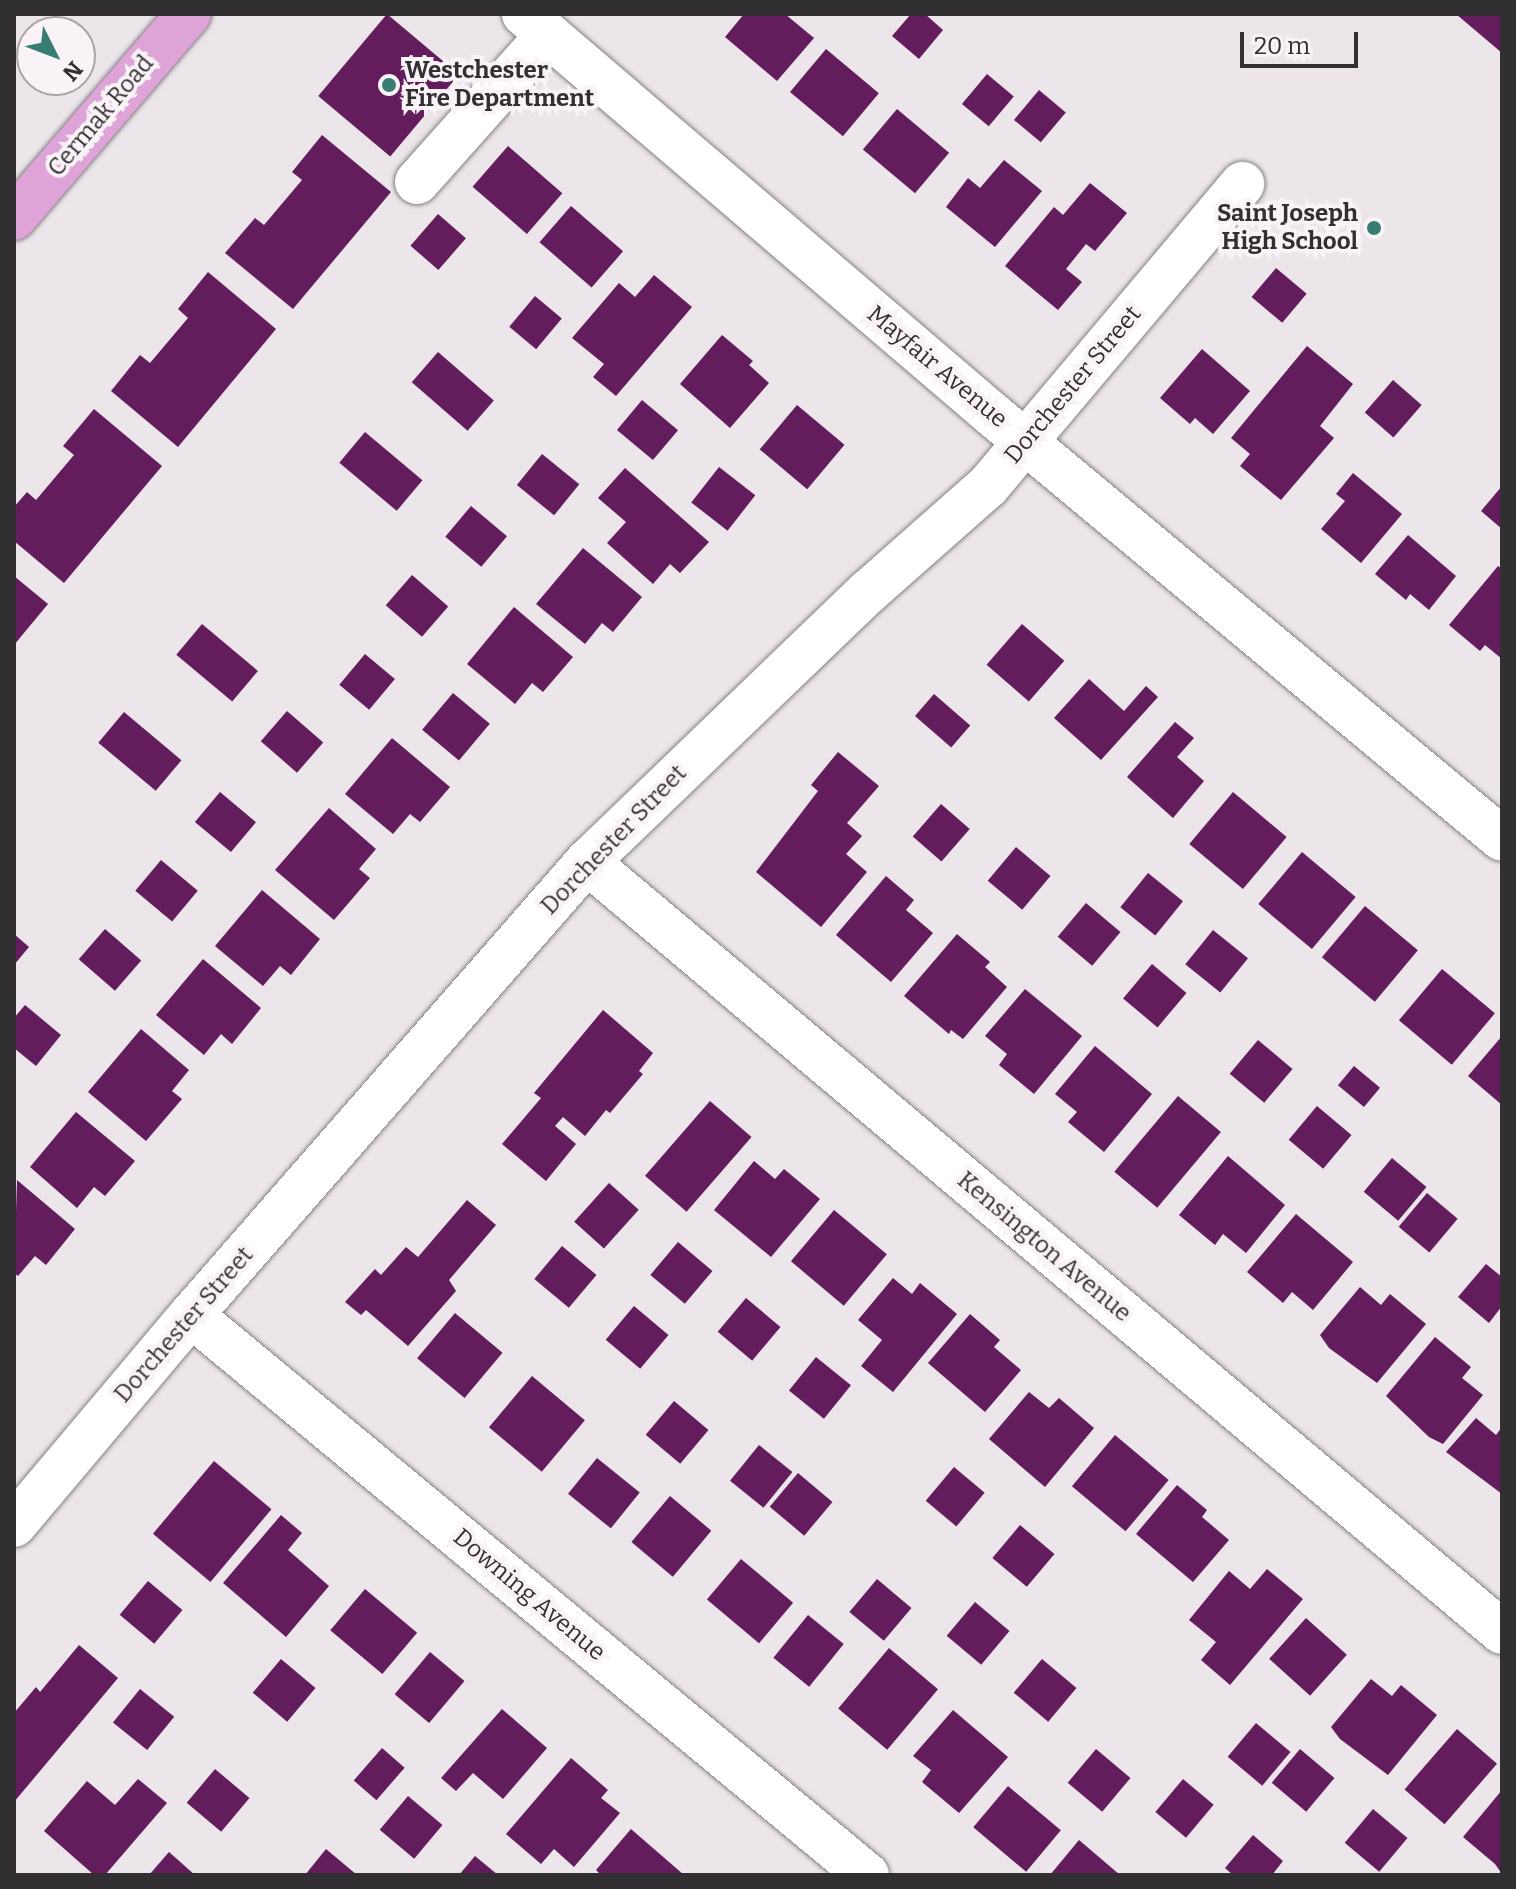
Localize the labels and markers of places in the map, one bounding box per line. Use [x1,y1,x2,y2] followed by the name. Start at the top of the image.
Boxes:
[405,57,594,113] place label: Westchester Fire Department
[380,76,398,94] marker: Westchester Fire Department
[1217,200,1358,256] place label: Saint Joseph High School
[1365,219,1383,237] marker: Saint Joseph High School

